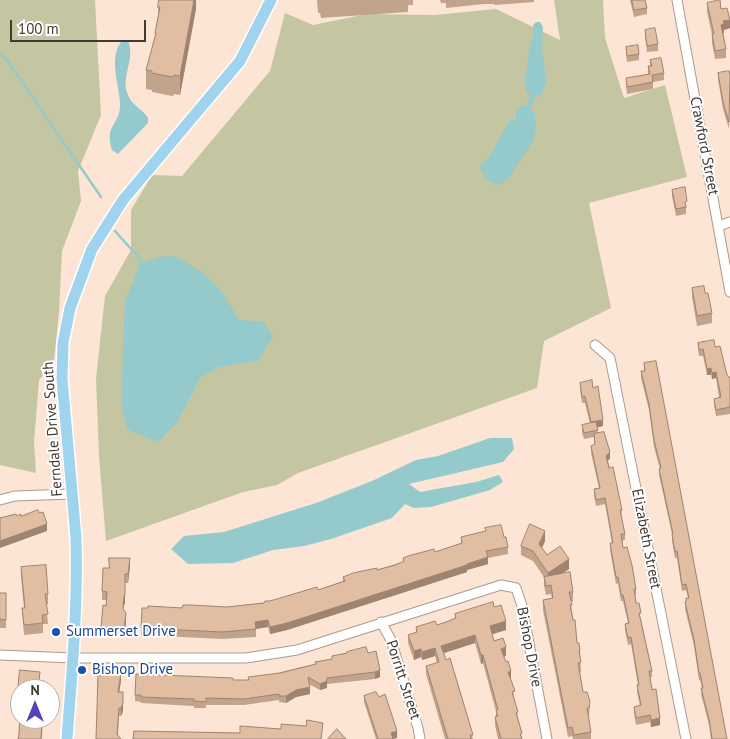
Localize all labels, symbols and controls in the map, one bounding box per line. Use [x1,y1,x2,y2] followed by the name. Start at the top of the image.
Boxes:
[12,10,149,42] scale bar
[18,19,59,38] text: 100 m
[686,95,722,197] street label: Crawford Street
[39,361,67,497] street label: Ferndale Drive South
[627,487,665,591] street label: Elizabeth Street
[512,605,546,689] street label: Bishop Drive
[66,623,176,641] place label: Summerset Drive
[50,626,62,638] marker: Summerset Drive
[382,638,424,722] street label: Porritt Street
[92,661,173,679] place label: Bishop Drive
[76,664,88,676] marker: Bishop Drive
[10,679,60,729] north arrow
[30,681,40,699] text: N

